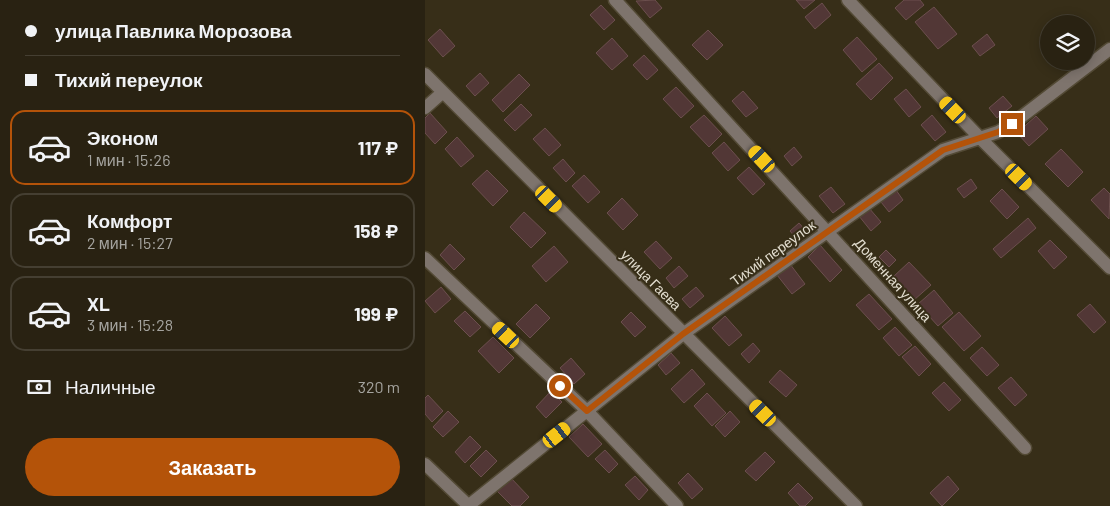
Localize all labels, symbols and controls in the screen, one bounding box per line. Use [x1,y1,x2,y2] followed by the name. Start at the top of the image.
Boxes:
[1040,15,1095,70] map controls
[1040,15,1095,70] button: layers
[55,19,292,42] text: улица Павлика Морозова
[55,68,203,91] text: Тихий переулок
[937,94,968,126] car
[1001,113,1023,135] route end
[27,125,72,170] icon: car
[87,126,158,149] text: Эконом
[358,136,398,159] text: 117 ₽
[746,143,777,175] car
[87,150,170,169] text: 1 мин · 15:26
[1003,161,1034,193] car
[533,183,564,215] car
[27,208,72,253] icon: car
[87,209,172,232] text: Комфорт
[727,216,819,289] street label: Тихий переулок
[354,219,398,242] text: 158 ₽
[87,233,173,252] text: 2 мин · 15:27
[851,234,936,325] street label: Доменная улица
[618,246,685,314] street label: улица Гаева
[27,291,72,336] icon: car
[87,292,110,315] text: XL
[354,302,398,325] text: 199 ₽
[87,315,173,334] text: 3 мин · 15:28
[489,319,522,351] car
[25,373,53,401] icon: cash
[65,375,156,398] text: Наличные
[549,375,571,397] route start
[358,377,400,396] text: 320 m
[747,397,778,429] car
[540,420,573,450] car
[25,438,400,496] button: Заказать

